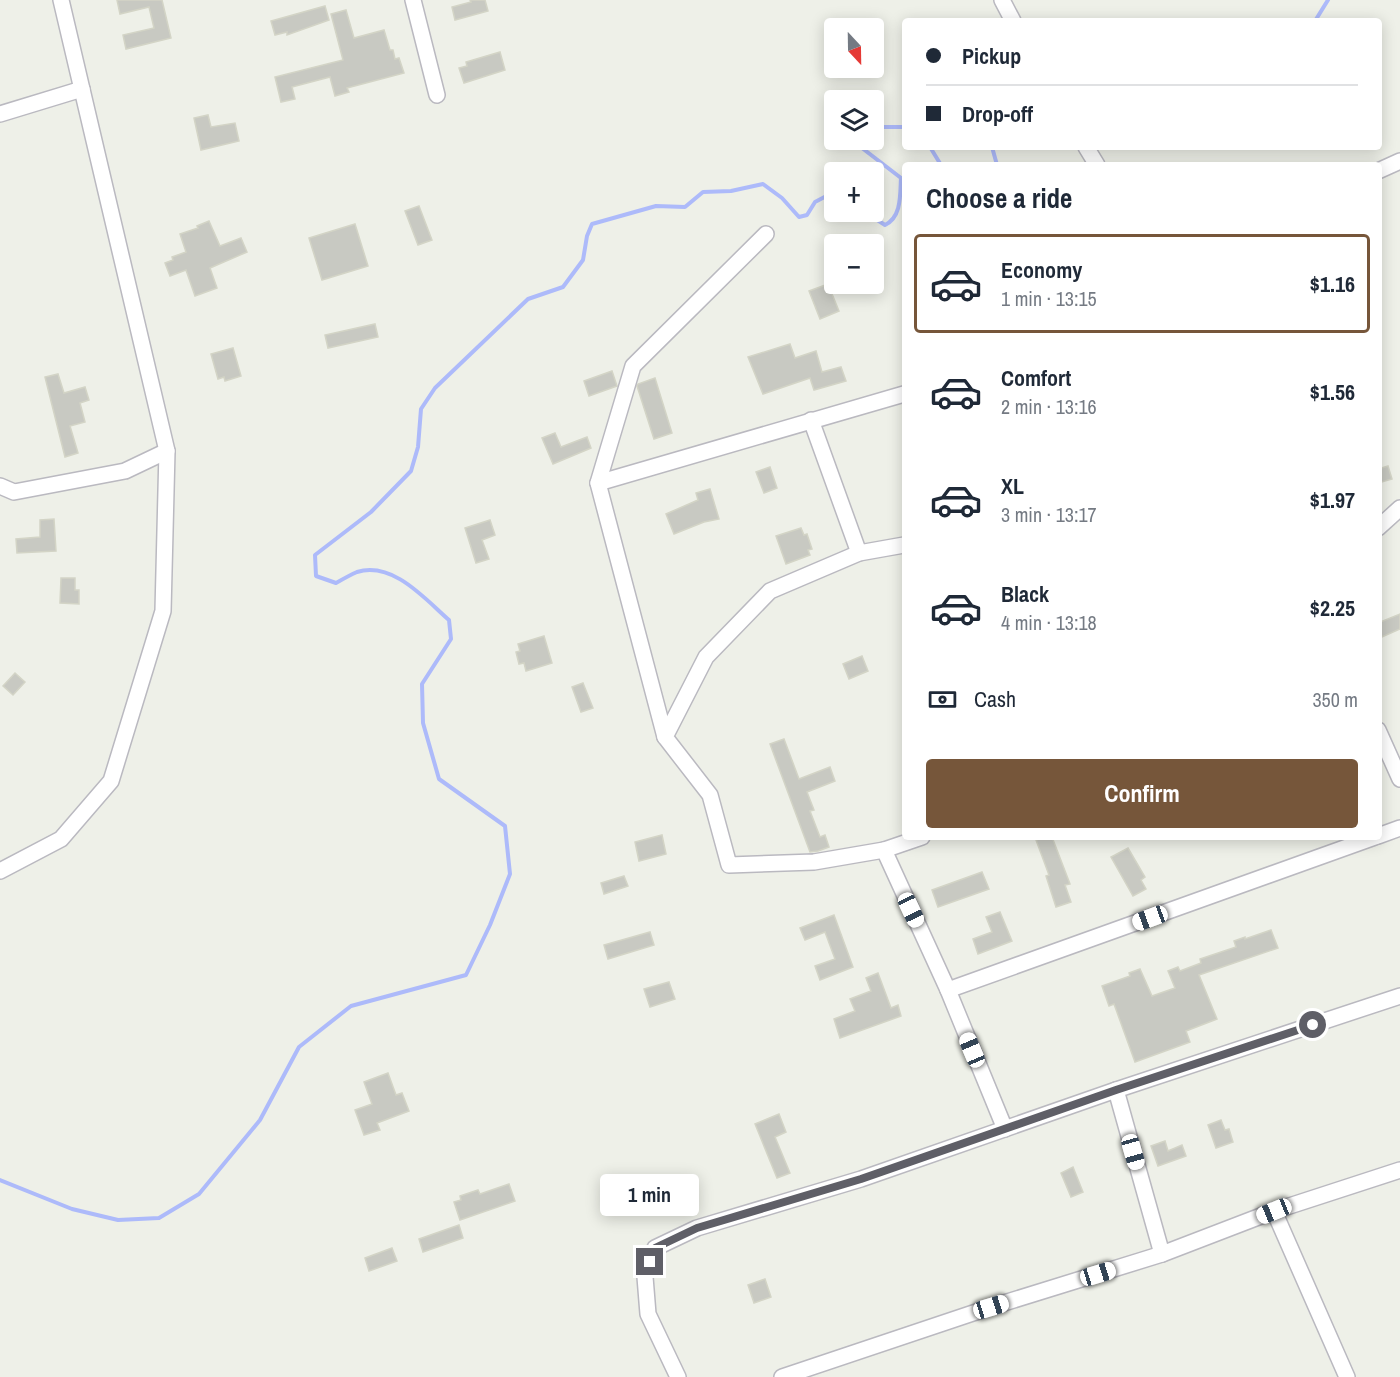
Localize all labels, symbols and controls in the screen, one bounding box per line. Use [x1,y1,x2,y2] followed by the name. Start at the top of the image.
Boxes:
[824,18,884,78] north arrow
[824,18,884,294] map controls
[962,41,1021,71] text: Pickup
[824,90,884,150] button: layers
[962,99,1033,129] text: Drop-off
[824,162,884,222] button: +
[926,180,1072,216] text: Choose a ride
[824,234,884,294] button: −
[1001,255,1082,285] text: Economy
[929,257,983,311] icon: car
[1310,269,1355,299] text: $1.16
[1001,285,1097,312] text: 1 min · 13:15
[1001,363,1071,393] text: Comfort
[929,365,983,419] icon: car
[1310,377,1355,407] text: $1.56
[1001,393,1097,420] text: 2 min · 13:16
[1001,471,1024,501] text: XL
[929,473,983,527] icon: car
[1310,485,1355,515] text: $1.97
[1001,501,1097,528] text: 3 min · 13:17
[1001,579,1049,609] text: Black
[929,581,983,635] icon: car
[1310,593,1355,623] text: $2.25
[1001,609,1097,636] text: 4 min · 13:18
[926,683,959,716] icon: cash
[974,684,1016,714] text: Cash
[1312,686,1358,713] text: 350 m
[926,759,1358,828] button: Confirm
[895,890,927,930] car
[1130,903,1170,933] car
[1299,1011,1326,1038] route start
[957,1030,987,1070] car
[1119,1132,1147,1172] car
[600,1175,700,1217] callout: 1 min
[628,1181,671,1208] text: 1 min
[1254,1196,1294,1226] car
[636,1248,663,1275] route end
[1078,1260,1118,1288] car
[971,1293,1011,1321] car

